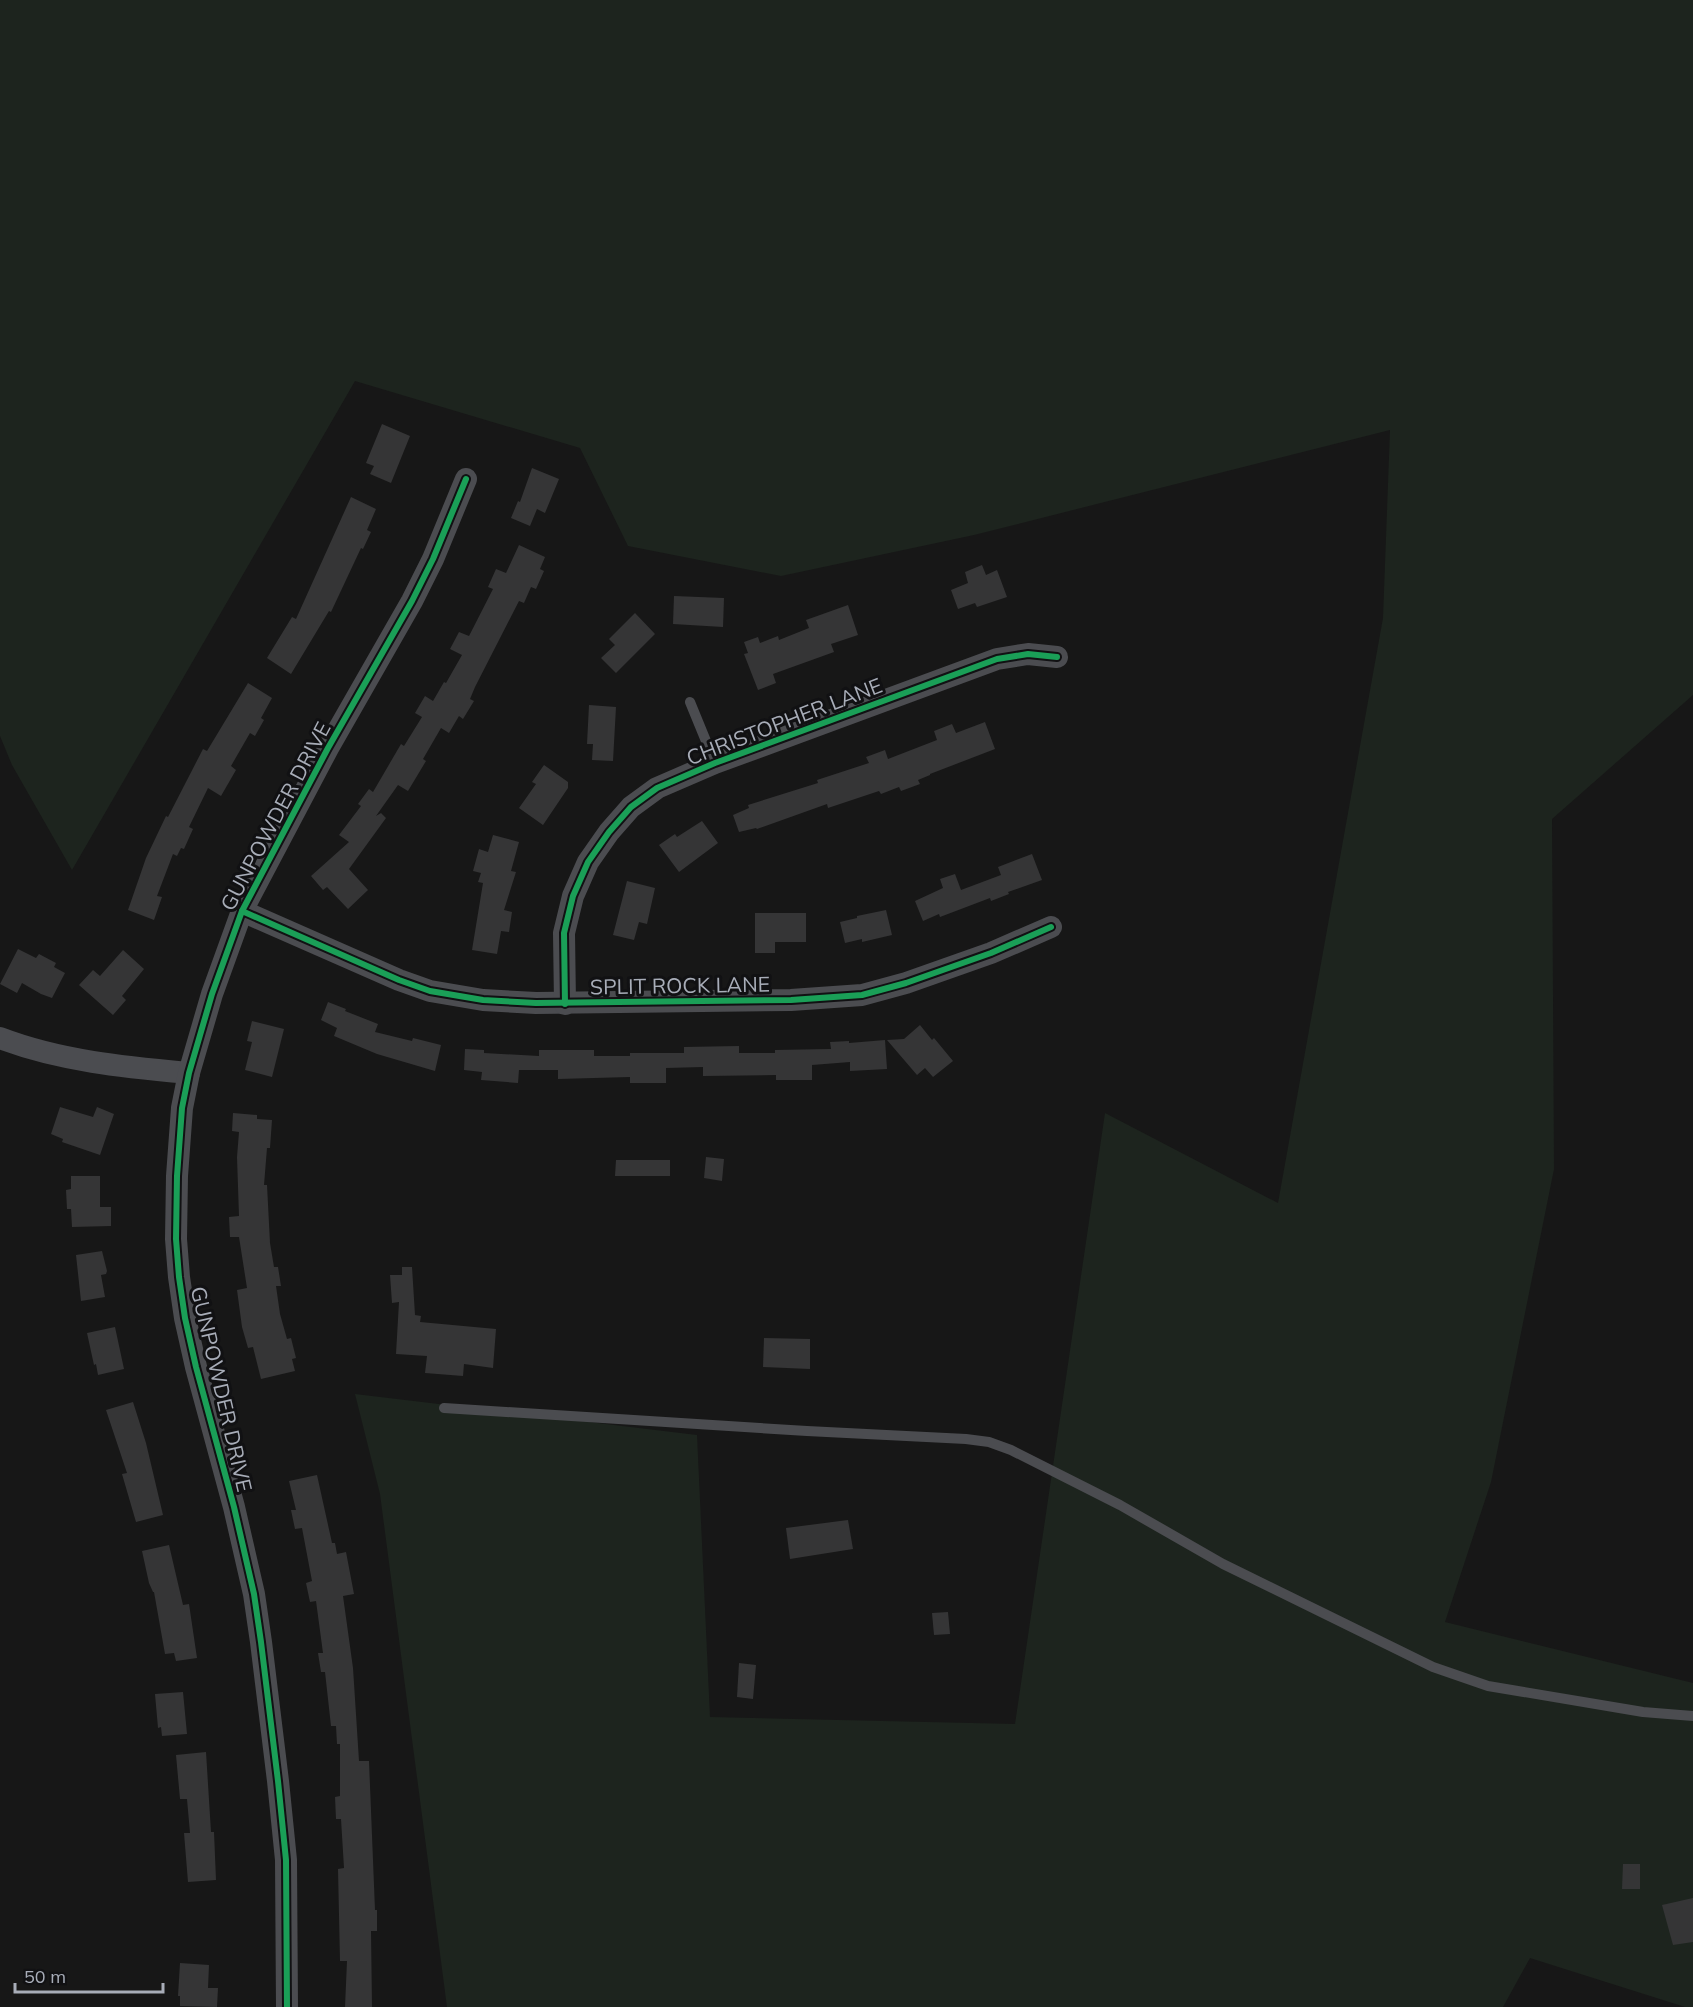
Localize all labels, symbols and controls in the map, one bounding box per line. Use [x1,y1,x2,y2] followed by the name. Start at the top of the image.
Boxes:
[682,672,886,770] street label: CHRISTOPHER LANE
[214,717,336,915] street label: GUNPOWDER DRIVE
[590,970,770,1000] street label: SPLIT ROCK LANE
[186,1284,258,1494] street label: GUNPOWDER DRIVE
[15,1956,164,1994] scale bar
[24,1965,66,1988] text: 50 m

